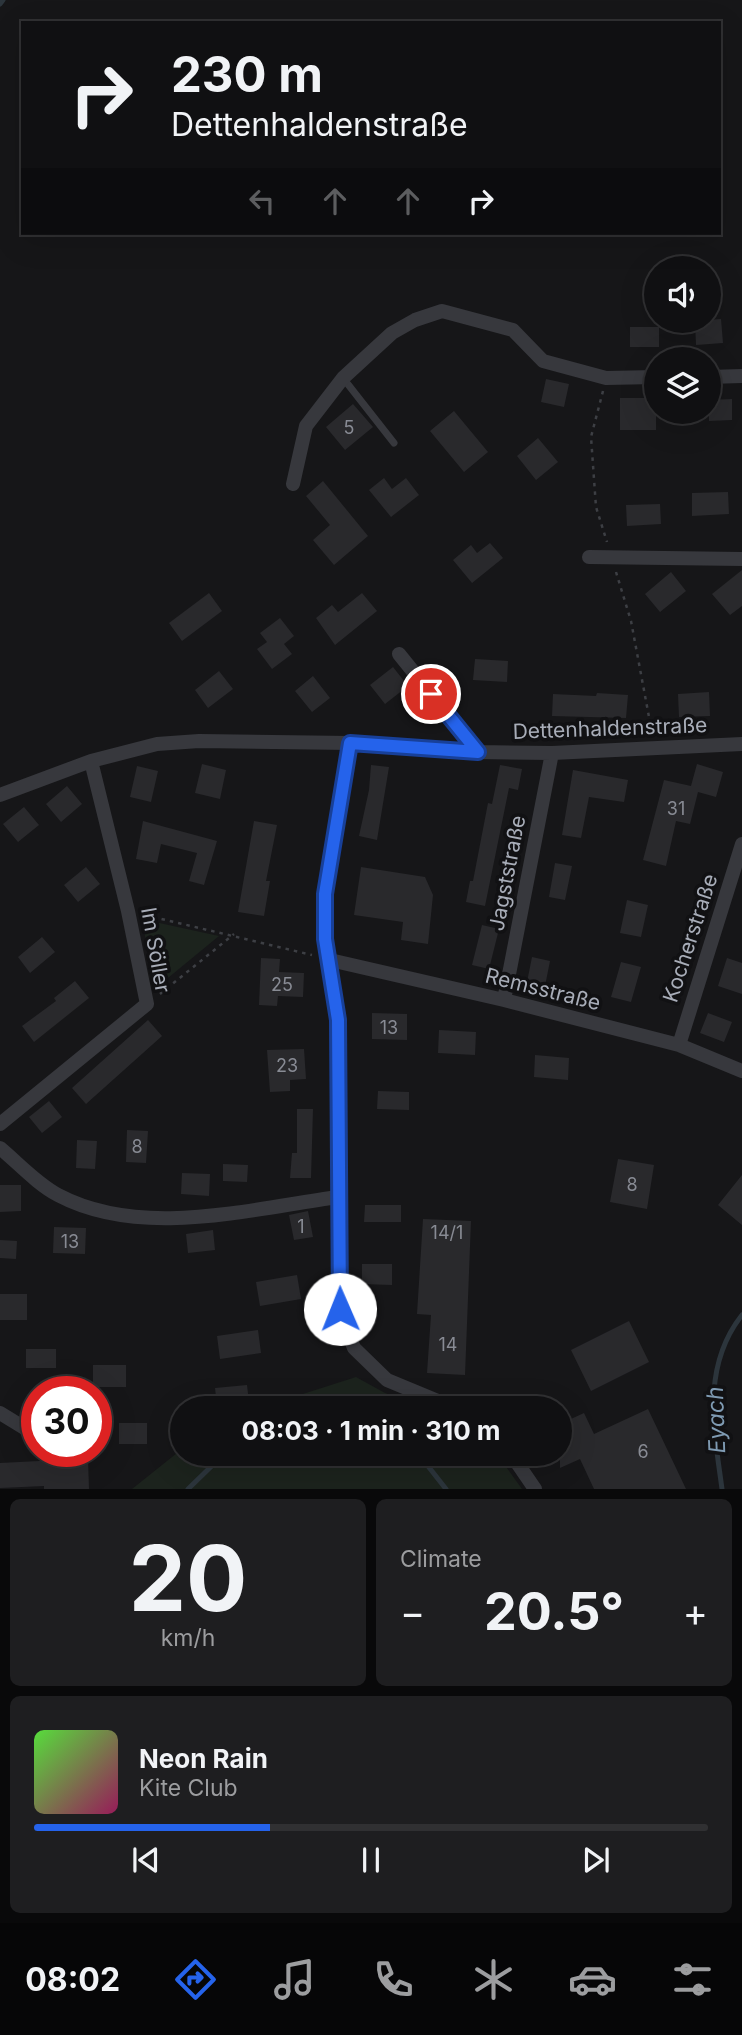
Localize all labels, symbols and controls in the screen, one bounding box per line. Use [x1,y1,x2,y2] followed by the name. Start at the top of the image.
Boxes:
[171,45,323,104] text: 230 m
[56,49,147,140] icon: right
[171,105,468,144] text: Dettenhaldenstraße
[243,182,281,220] icon: left
[316,182,354,220] icon: ahead
[389,182,427,220] icon: ahead
[462,182,500,220] icon: right
[644,256,721,424] map controls
[644,256,721,333] button: sound
[644,347,721,424] button: layers
[344,417,354,438] house number: 5
[401,664,461,724] pin
[412,675,450,713] icon: arrive
[512,712,708,744] street label: Dettenhaldenstraße
[667,798,685,819] house number: 31
[484,813,530,933] street label: Jagststraße
[658,871,722,1005] street label: Kocherstraße
[136,905,176,995] street label: Im Söller
[483,963,603,1015] street label: Remsstraße
[271,974,293,995] house number: 25
[380,1017,398,1038] house number: 13
[276,1055,298,1076] house number: 23
[131,1136,143,1157] house number: 8
[626,1174,638,1195] house number: 8
[297,1216,305,1237] house number: 1
[431,1222,463,1243] house number: 14/1
[61,1231,79,1252] house number: 13
[303,1272,377,1346] position arrow
[439,1334,457,1355] house number: 14
[21,1376,112,1467] speed limit sign: 30
[701,1386,731,1454] water label: Eyach
[241,1415,501,1446] text: 08:03 · 1 min · 310 m
[637,1441,649,1462] house number: 6
[129,1523,247,1633] text: 20
[400,1545,482,1573] text: Climate
[484,1580,624,1643] text: 20.5°
[400,1589,425,1635] text: −
[683,1589,708,1635] text: +
[161,1624,215,1652] text: km/h
[139,1743,268,1774] text: Neon Rain
[139,1774,238,1802] text: Kite Club
[127,1841,165,1879] icon: previous
[352,1841,390,1879] icon: pause
[577,1841,615,1879] icon: next
[171,1955,220,2004] icon: directions
[270,1955,319,2004] icon: music
[369,1955,418,2004] icon: phone
[469,1955,518,2004] icon: climate
[568,1955,617,2004] icon: car
[668,1955,717,2004] icon: filters
[25,1960,120,1999] text: 08:02

